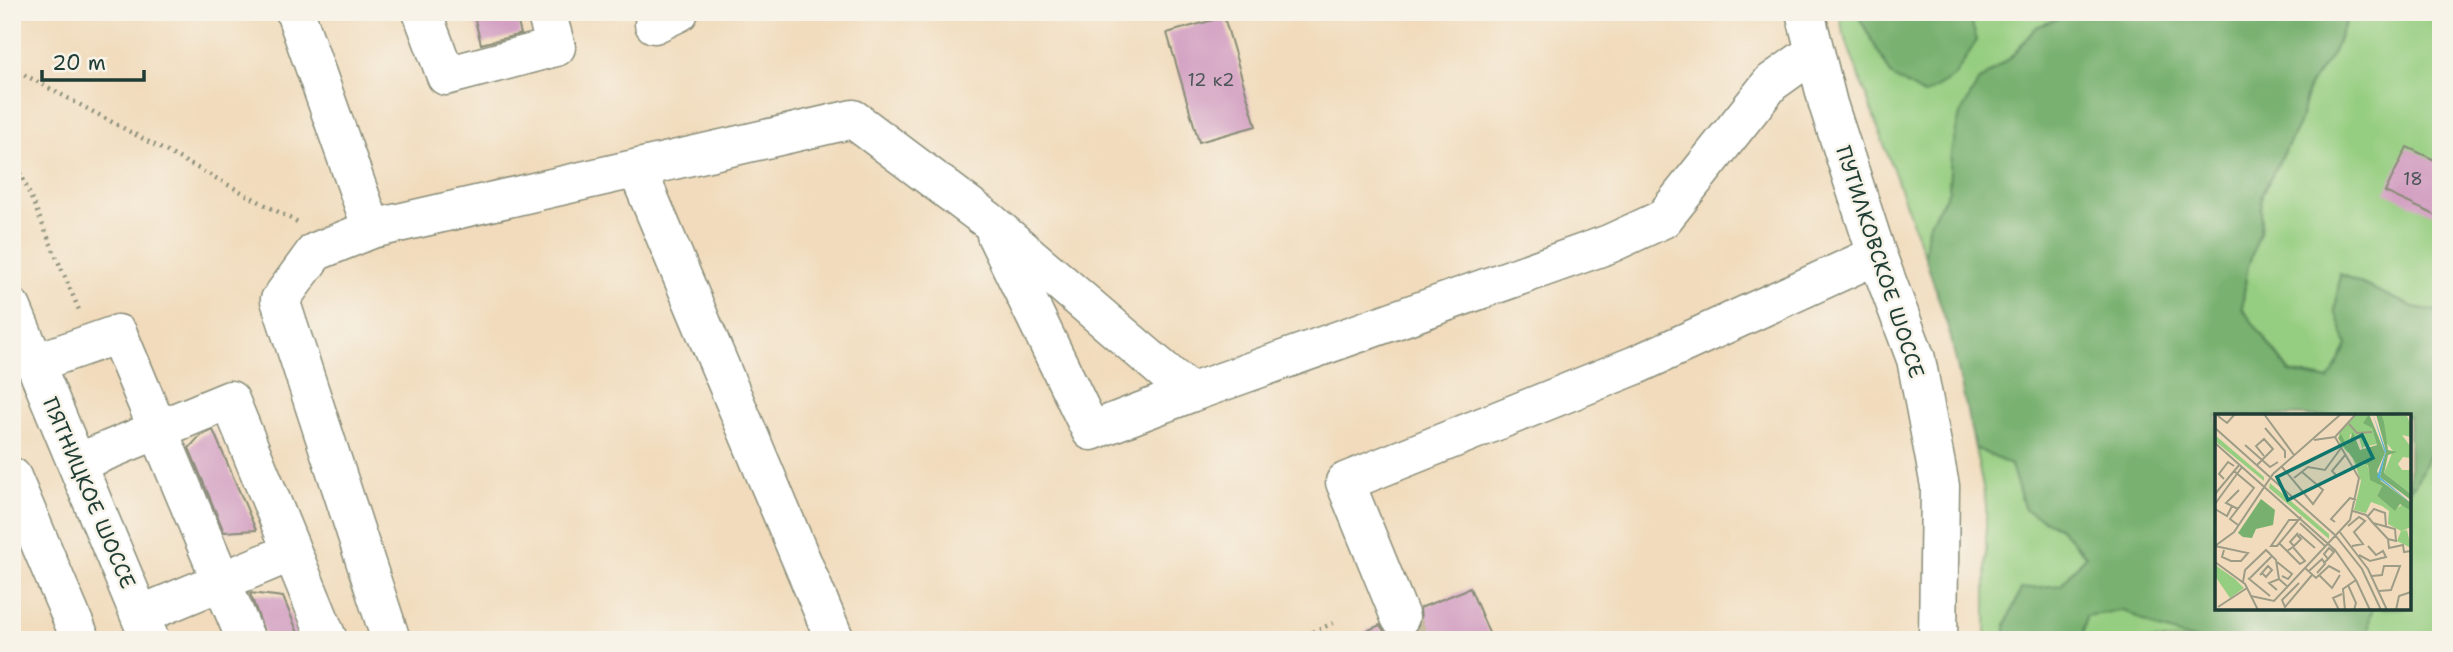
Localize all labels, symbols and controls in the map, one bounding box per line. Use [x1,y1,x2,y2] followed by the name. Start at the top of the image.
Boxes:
[42,38,144,82] scale bar
[52,49,106,77] text: 20 m
[1188,68,1234,92] house number: 12 к2
[1829,142,1931,382] street label: ПУТИЛКОВСКОЕ ШОССЕ
[2403,167,2423,191] house number: 18
[36,393,142,593] street label: ПЯТНИЦКОЕ ШОССЕ
[2215,414,2411,610] inset map

